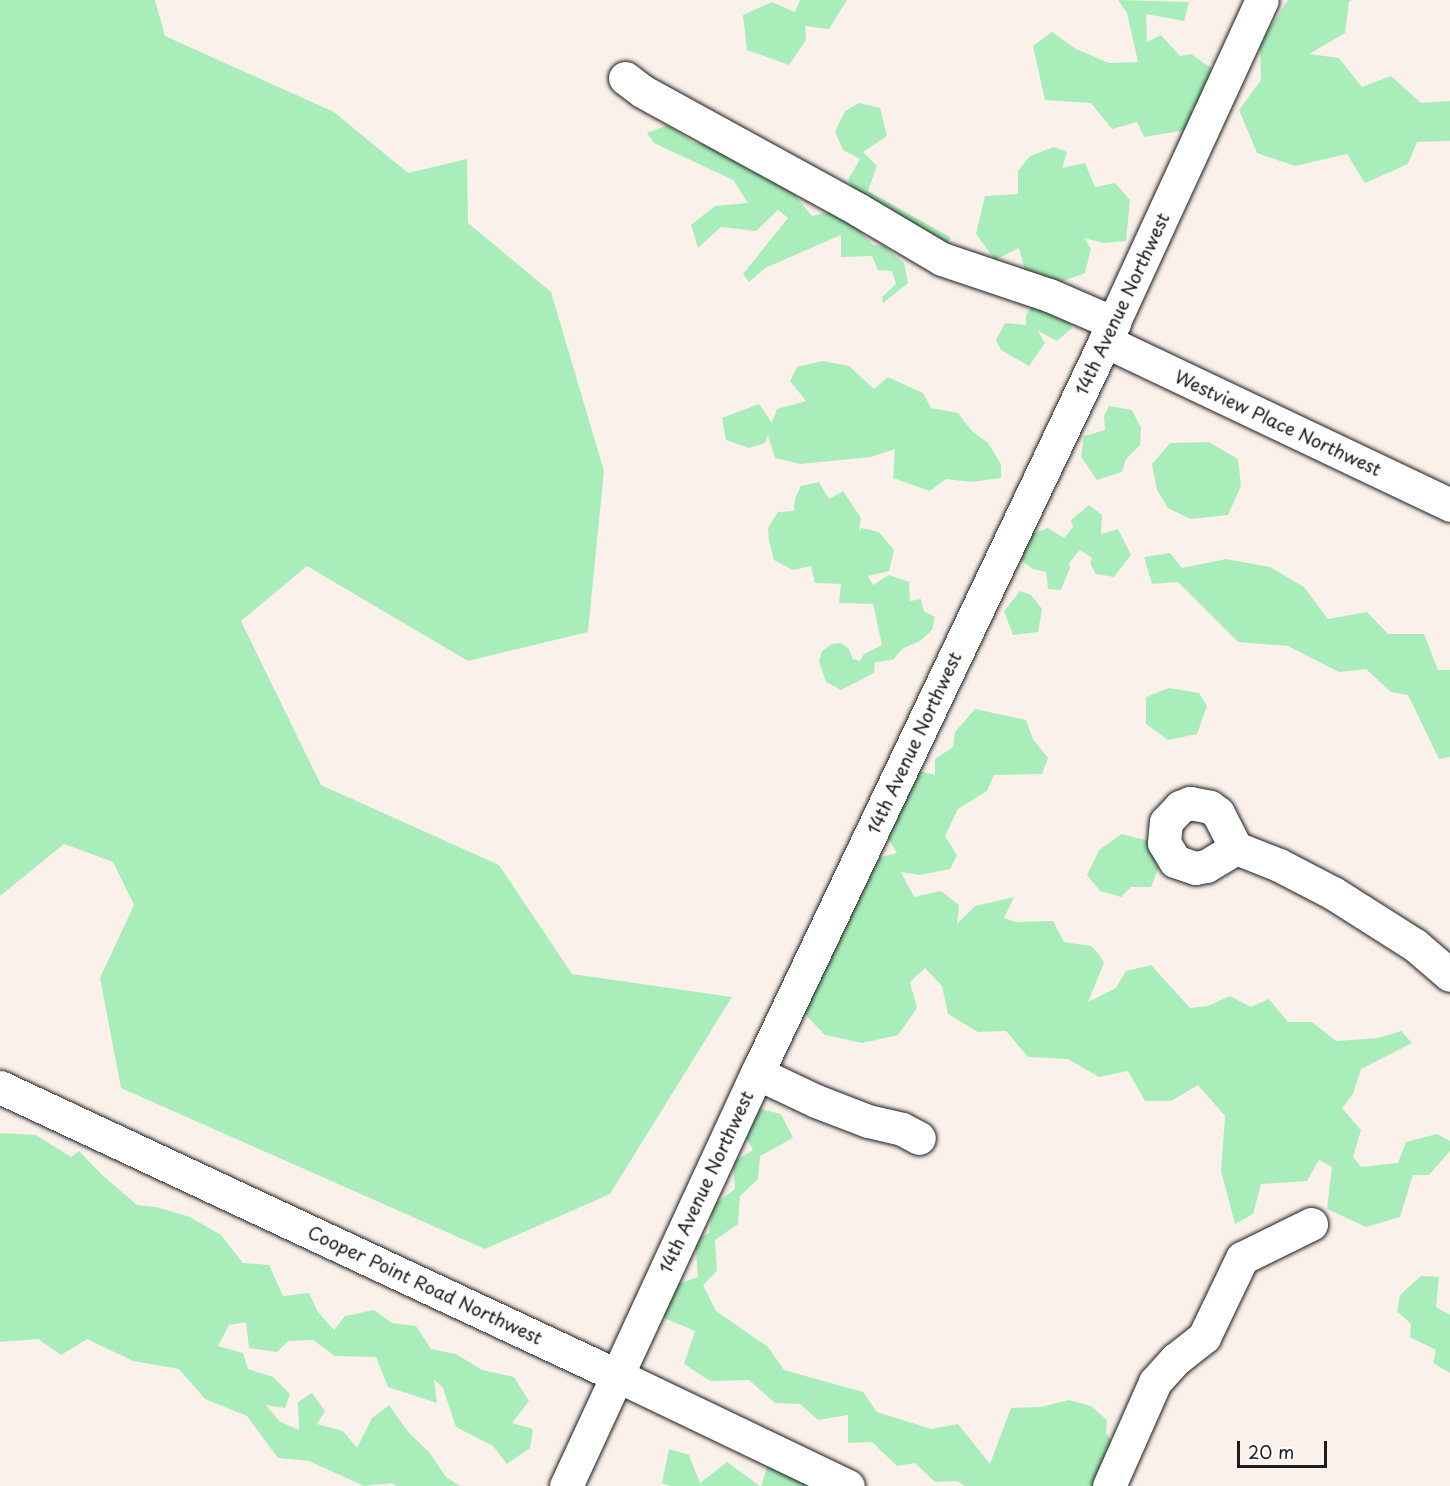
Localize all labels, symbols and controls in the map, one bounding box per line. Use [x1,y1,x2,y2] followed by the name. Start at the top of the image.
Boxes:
[1070,209,1174,399] street label: 14th Avenue Northwest
[1171,365,1385,481] street label: Westview Place Northwest
[862,648,966,838] street label: 14th Avenue Northwest
[654,1087,758,1277] street label: 14th Avenue Northwest
[304,1221,546,1349] street label: Cooper Point Road Northwest
[1240,1429,1330,1467] scale bar
[1248,1438,1294,1465] text: 20 m

